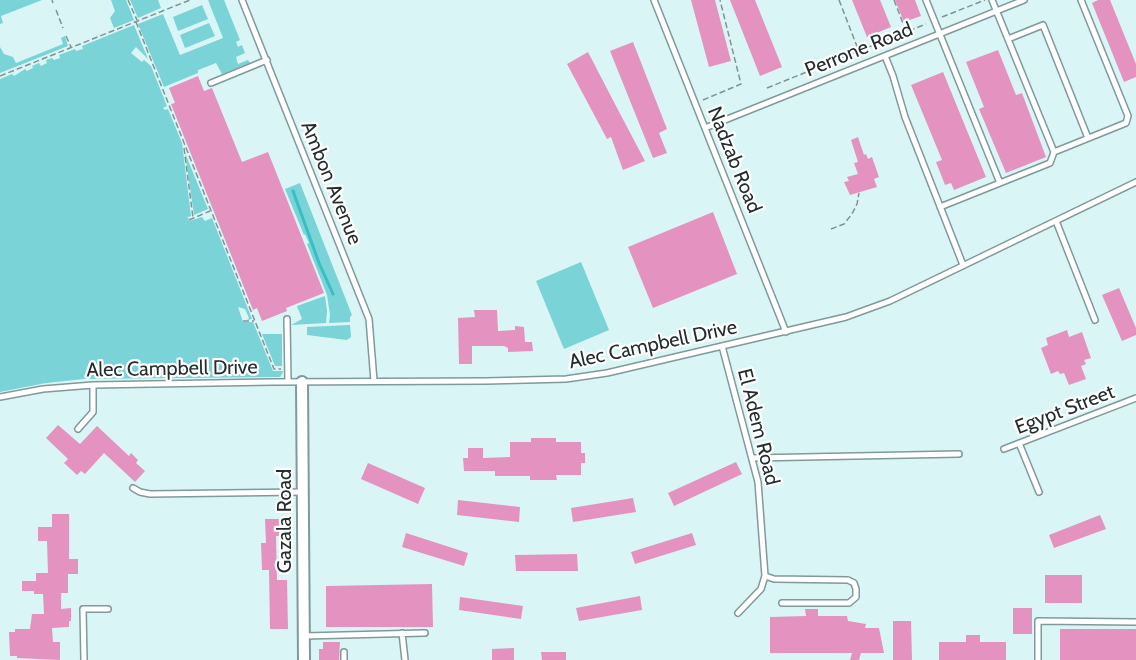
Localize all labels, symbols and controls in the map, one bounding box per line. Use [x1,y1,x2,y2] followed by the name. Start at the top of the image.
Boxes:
[802,18,916,82] street label: Perrone Road
[702,103,766,217] street label: Nadzab Road
[295,118,367,248] street label: Ambon Avenue
[567,315,739,375] street label: Alec Campbell Drive
[86,356,258,382] street label: Alec Campbell Drive
[732,366,784,488] street label: El Adem Road
[1012,380,1118,440] street label: Egypt Street
[273,469,297,573] street label: Gazala Road

